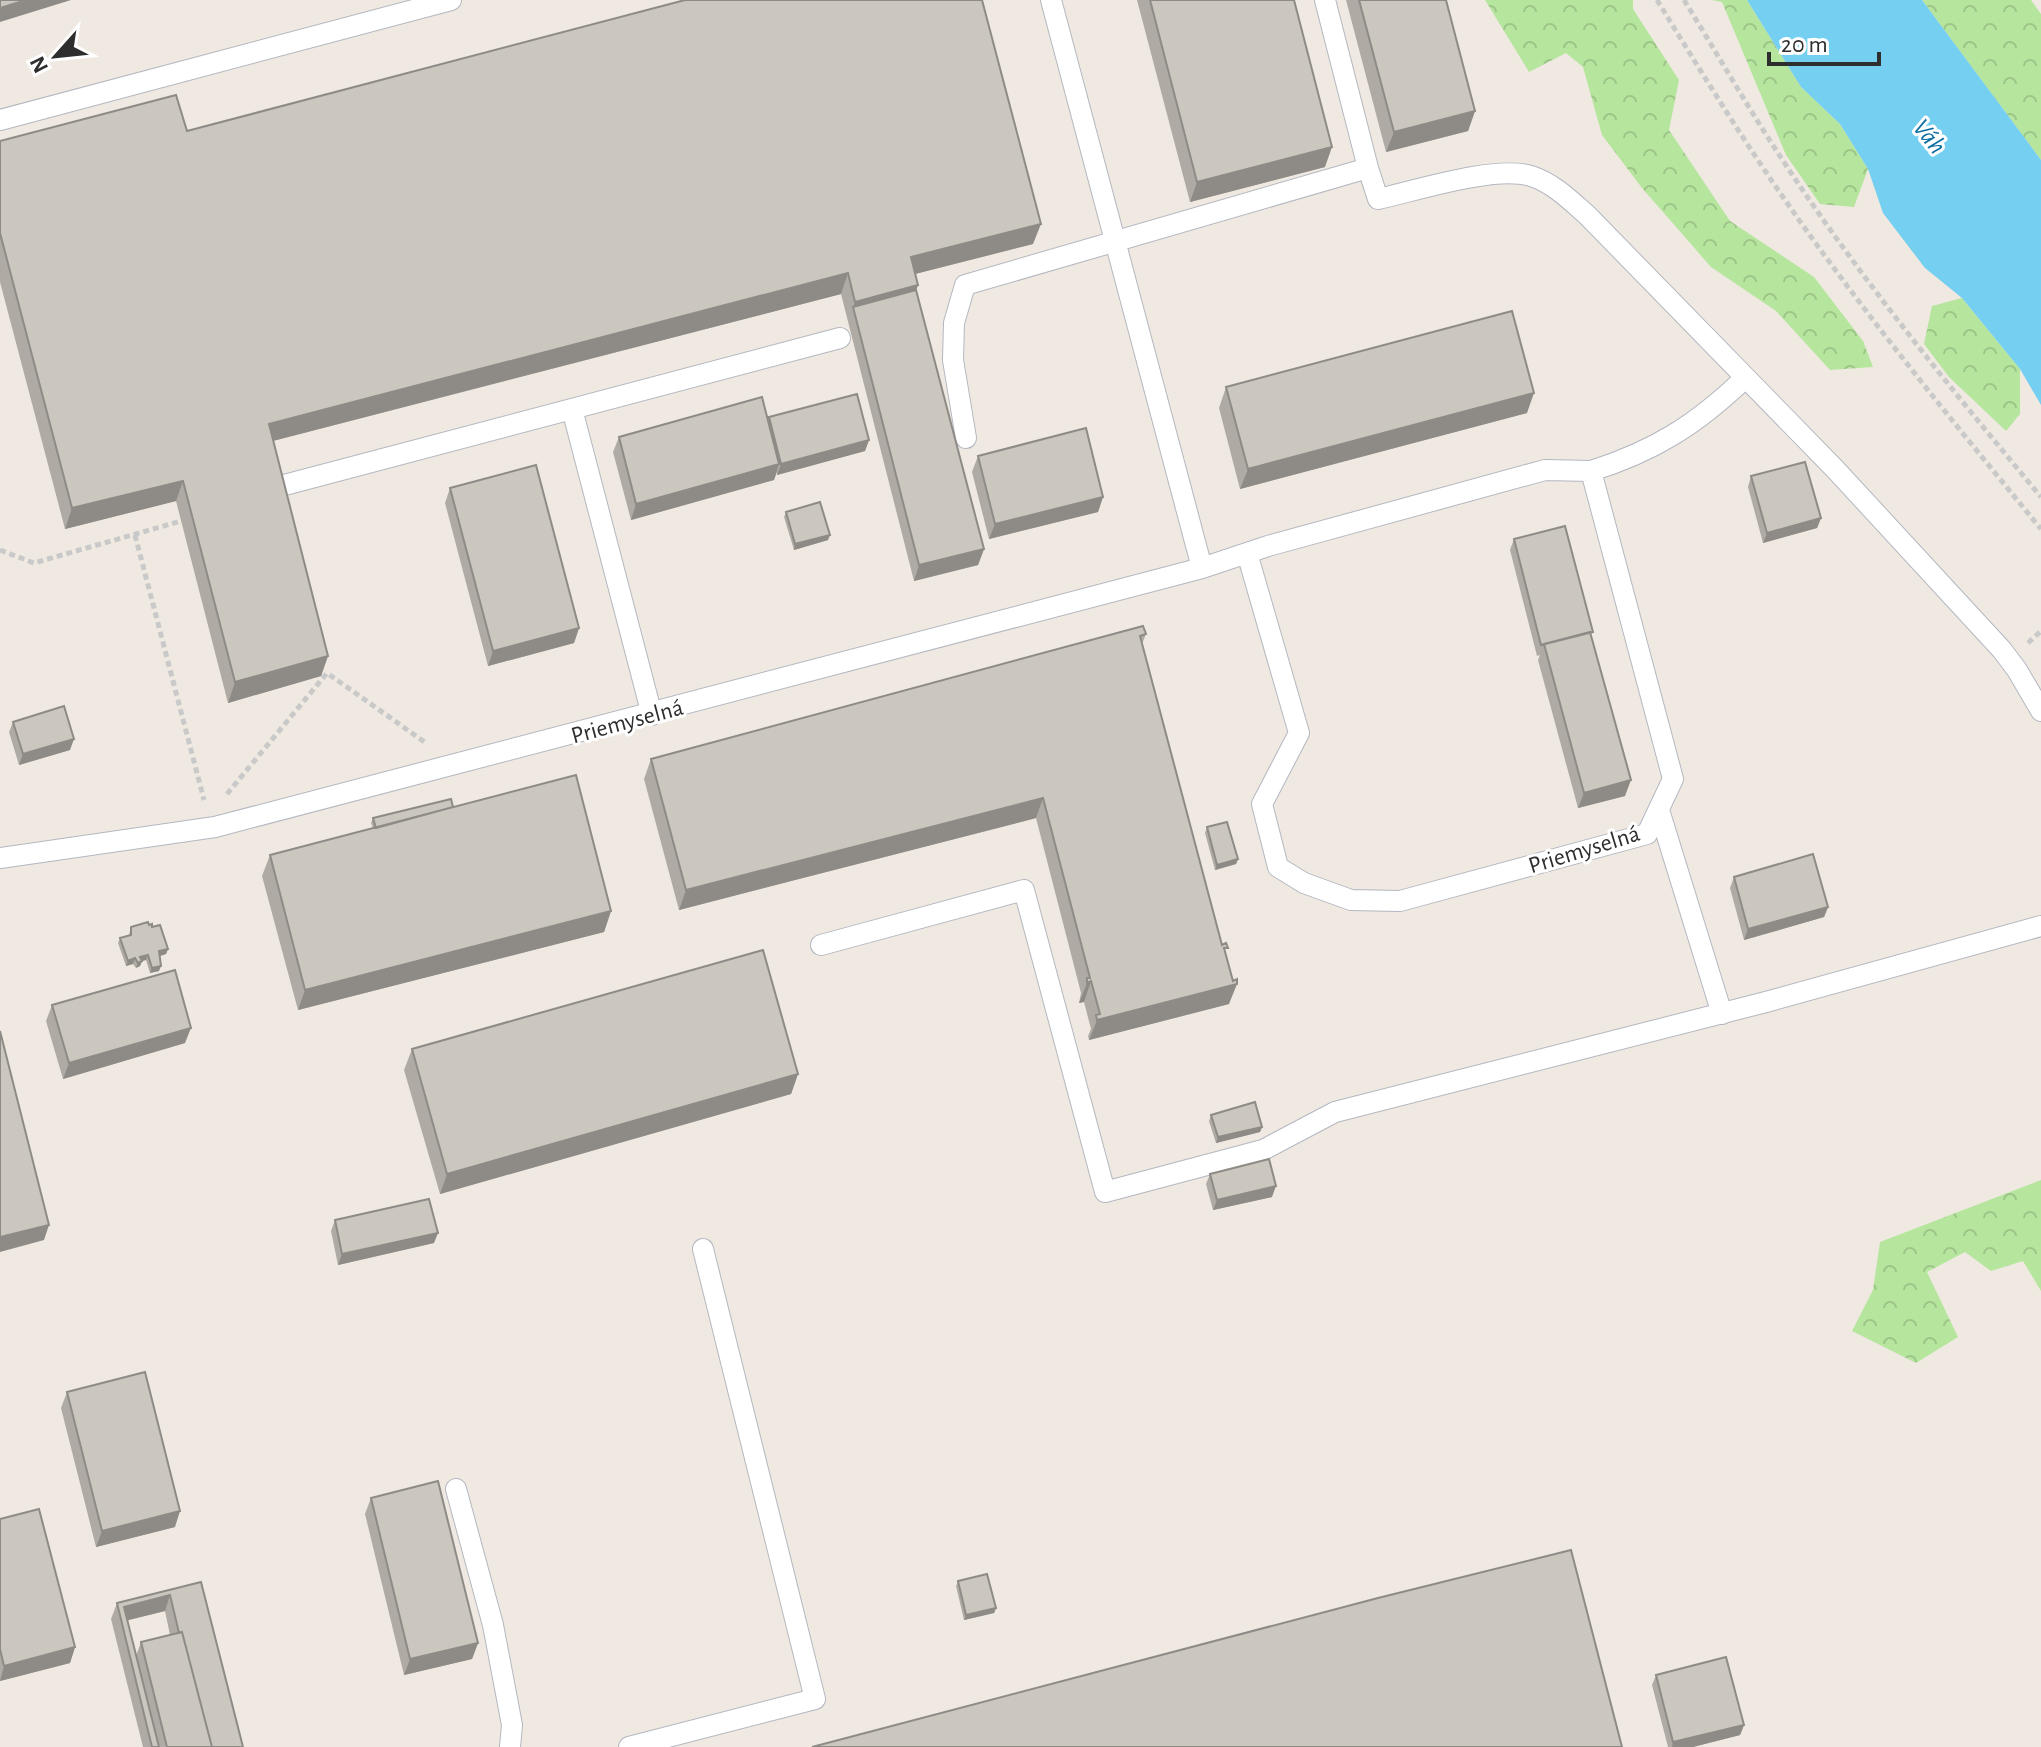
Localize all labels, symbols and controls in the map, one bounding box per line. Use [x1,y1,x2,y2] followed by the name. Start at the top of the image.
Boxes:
[16,16,96,96] north arrow
[1769,16,1879,66] scale bar
[1781,33,1828,57] text: 20 m
[26,53,52,76] text: N
[1908,114,1951,159] water label: Váh
[569,695,686,748] street label: Priemyselná
[1526,822,1643,878] street label: Priemyselná

